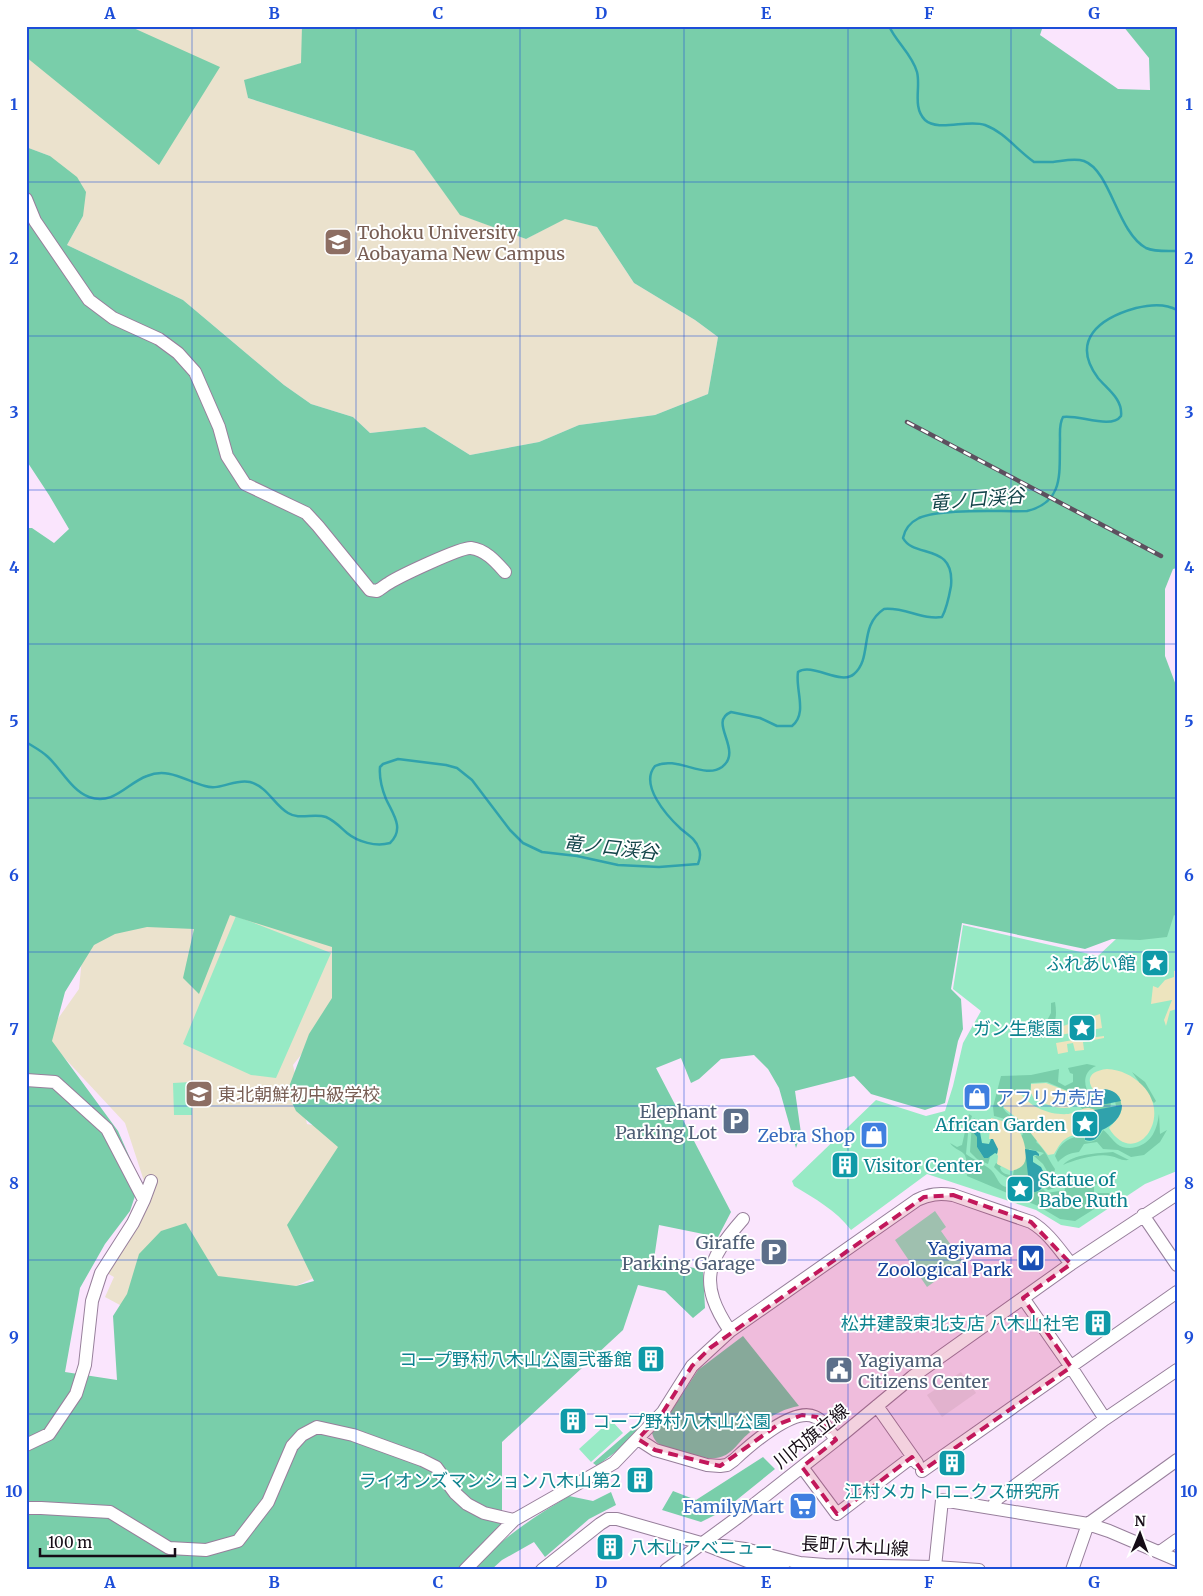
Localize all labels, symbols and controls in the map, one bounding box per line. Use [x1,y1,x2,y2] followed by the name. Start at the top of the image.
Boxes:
[103,3,116,23] text: A
[268,3,280,23] text: B
[433,3,443,23] text: C
[595,3,607,23] text: D
[761,3,772,23] text: E
[924,3,934,23] text: F
[1088,3,1100,23] text: G
[10,94,18,114] text: 1
[1185,94,1193,114] text: 1
[356,221,565,265] place label: Tohoku University Aobayama New Campus
[323,227,353,257] school or university icon: Tohoku University Aobayama New Campus
[9,248,19,268] text: 2
[1184,248,1194,268] text: 2
[9,402,19,422] text: 3
[1184,402,1194,422] text: 3
[929,483,1027,515] water label: 竜ノ口渓谷
[9,557,19,577] text: 4
[1184,557,1194,577] text: 4
[9,711,19,731] text: 5
[1184,711,1194,731] text: 5
[562,830,661,864] water label: 竜ノ口渓谷
[9,865,19,885] text: 6
[1184,865,1194,885] text: 6
[1140,948,1170,978] place icon: ふれあい館
[1046,952,1136,975] place label: ふれあい館
[1067,1013,1097,1043] place icon: ガン生態園
[973,1017,1063,1040] place label: ガン生態園
[9,1019,19,1039] text: 7
[1184,1019,1194,1039] text: 7
[184,1079,214,1109] school or university icon: 東北朝鮮初中級学校
[962,1082,992,1112] shop icon: アフリカ売店
[218,1083,380,1106] place label: 東北朝鮮初中級学校
[996,1086,1104,1109] place label: アフリカ売店
[615,1100,717,1144] place label: Elephant Parking Lot
[721,1106,751,1136] parking icon: Elephant Parking Lot
[1070,1109,1100,1139] place icon: African Garden
[934,1113,1066,1136] place label: African Garden
[859,1120,889,1150] shop icon: Zebra Shop
[757,1124,855,1147] place label: Zebra Shop
[830,1150,860,1180] building icon: Visitor Center
[863,1154,982,1177] place label: Visitor Center
[1039,1168,1128,1212] place label: Statue of Babe Ruth
[9,1173,19,1193] text: 8
[1184,1173,1194,1193] text: 8
[1005,1174,1035,1204] place icon: Statue of Babe Ruth
[622,1231,755,1275] place label: Giraffe Parking Garage
[759,1237,789,1267] parking icon: Giraffe Parking Garage
[877,1237,1013,1281] place label: Yagiyama Zoological Park
[1016,1243,1046,1273] metro station icon: Yagiyama Zoological Park
[1083,1308,1113,1338] building icon: 松井建設東北支店 八木山社宅
[841,1312,1079,1335] place label: 松井建設東北支店 八木山社宅
[9,1327,19,1347] text: 9
[1184,1327,1194,1347] text: 9
[636,1344,666,1374] building icon: コープ野村八木山公園弐番館
[399,1348,632,1371] place label: コープ野村八木山公園弐番館
[857,1349,989,1393] place label: Yagiyama Citizens Center
[824,1355,854,1385] public building icon: Yagiyama Citizens Center
[769,1399,853,1473] street label: 川内旗立線
[558,1406,588,1436] building icon: コープ野村八木山公園
[592,1410,771,1433] place label: コープ野村八木山公園
[937,1448,967,1478] building icon: 江村メカトロニクス研究所
[625,1465,655,1495] building icon: ライオンズマンション八木山第2
[359,1469,621,1492] place label: ライオンズマンション八木山第2
[844,1480,1060,1503] place label: 江村メカトロニクス研究所
[5,1481,23,1501] text: 10
[1180,1481,1198,1501] text: 10
[788,1491,818,1521] supermarket icon: FamilyMart
[683,1495,784,1518] place label: FamilyMart
[1116,1508,1166,1558] north arrow
[1135,1512,1146,1530] text: N
[40,1526,175,1558] scale bar
[595,1532,625,1562] building icon: 八木山アベニュー
[800,1532,910,1560] street label: 長町八木山線
[48,1533,92,1552] text: 100 m
[629,1536,773,1559] place label: 八木山アベニュー
[103,1572,116,1592] text: A
[268,1572,280,1592] text: B
[433,1572,443,1592] text: C
[595,1572,607,1592] text: D
[761,1572,772,1592] text: E
[924,1572,934,1592] text: F
[1088,1572,1100,1592] text: G

